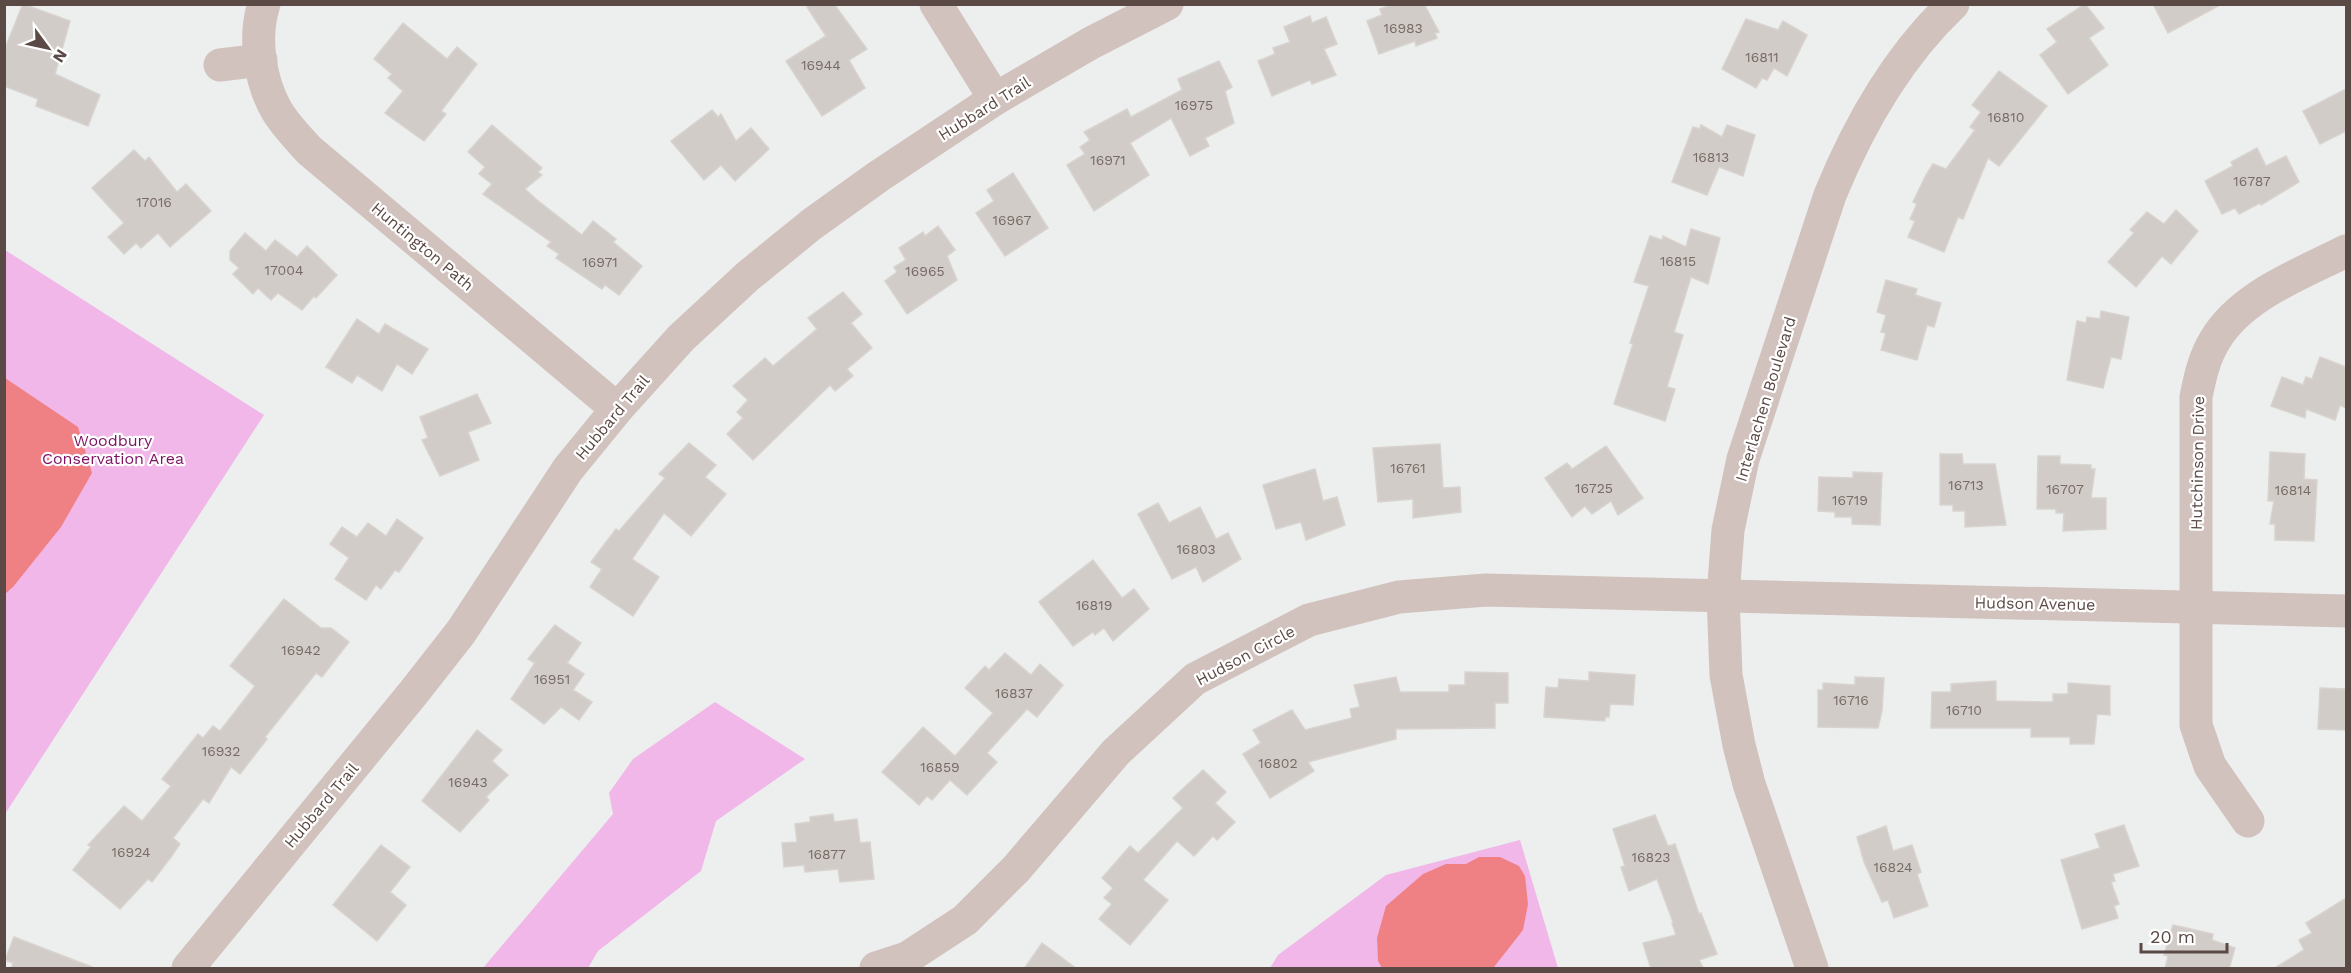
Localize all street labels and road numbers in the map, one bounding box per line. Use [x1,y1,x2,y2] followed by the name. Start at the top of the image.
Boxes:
[935,72,1034,144] street label: Hubbard Trail
[368,198,478,295] street label: Huntington Path
[1731,314,1800,484] street label: Interlachen Boulevard
[571,371,653,464] street label: Hubbard Trail
[2187,396,2208,530] street label: Hutchinson Drive
[1974,593,2096,614] street label: Hudson Avenue
[1192,621,1298,690] street label: Hudson Circle
[280,759,362,852] street label: Hubbard Trail

